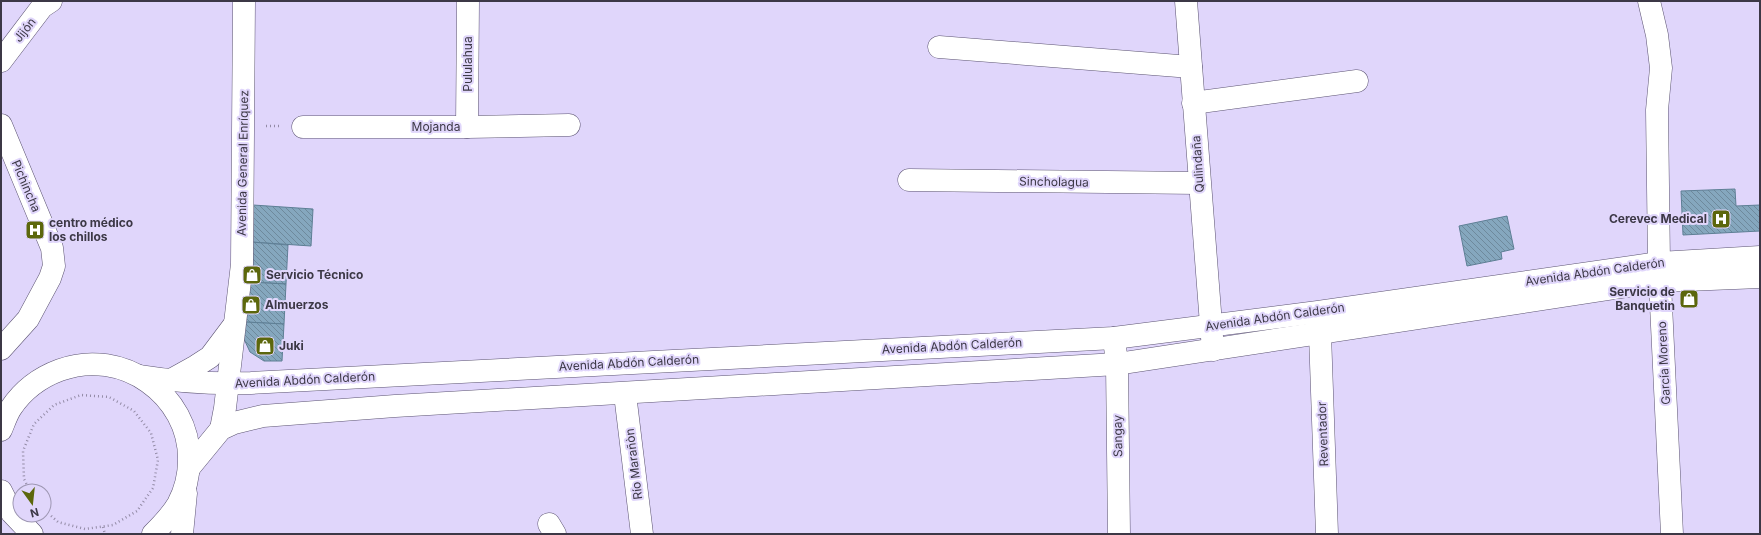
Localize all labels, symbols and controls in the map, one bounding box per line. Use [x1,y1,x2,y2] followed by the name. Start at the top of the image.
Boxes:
[10,14,39,45] street label: Jijón
[460,36,475,92] street label: Pululahua
[234,90,251,236] street label: Avenida General Enríquez
[412,119,460,134] street label: Mojanda
[1188,135,1207,193] street label: Qulindaña
[9,157,44,214] street label: Pichincha
[1019,173,1089,190] street label: Sincholagua
[1710,208,1732,230] hospital icon: Cerevec Medical
[1609,211,1707,226] place label: Cerevec Medical
[49,215,133,244] place label: centro médico los chillos
[24,219,46,241] hospital icon: centro médico los chillos
[1524,254,1666,289] street label: Avenida Abdón Calderón
[241,264,263,286] shop icon: Servicio Técnico
[266,267,363,282] place label: Servicio Técnico
[1609,284,1675,313] place label: Servicio de Banquetin
[1678,288,1700,310] shop icon: Servicio de Banquetin
[240,294,262,316] shop icon: Almuerzos
[265,297,329,312] place label: Almuerzos
[1204,299,1346,334] street label: Avenida Abdón Calderón
[1654,321,1673,405] street label: García Moreno
[881,334,1022,357] street label: Avenida Abdón Calderón
[254,335,276,357] shop icon: Juki
[279,338,304,353] place label: Juki
[558,351,699,374] street label: Avenida Abdón Calderón
[234,368,375,391] street label: Avenida Abdón Calderón
[1314,401,1331,467] street label: Reventador
[1110,415,1125,457] street label: Sangay
[622,428,645,500] street label: Río Marañòn
[12,483,52,523] north arrow
[29,505,40,521] text: N

